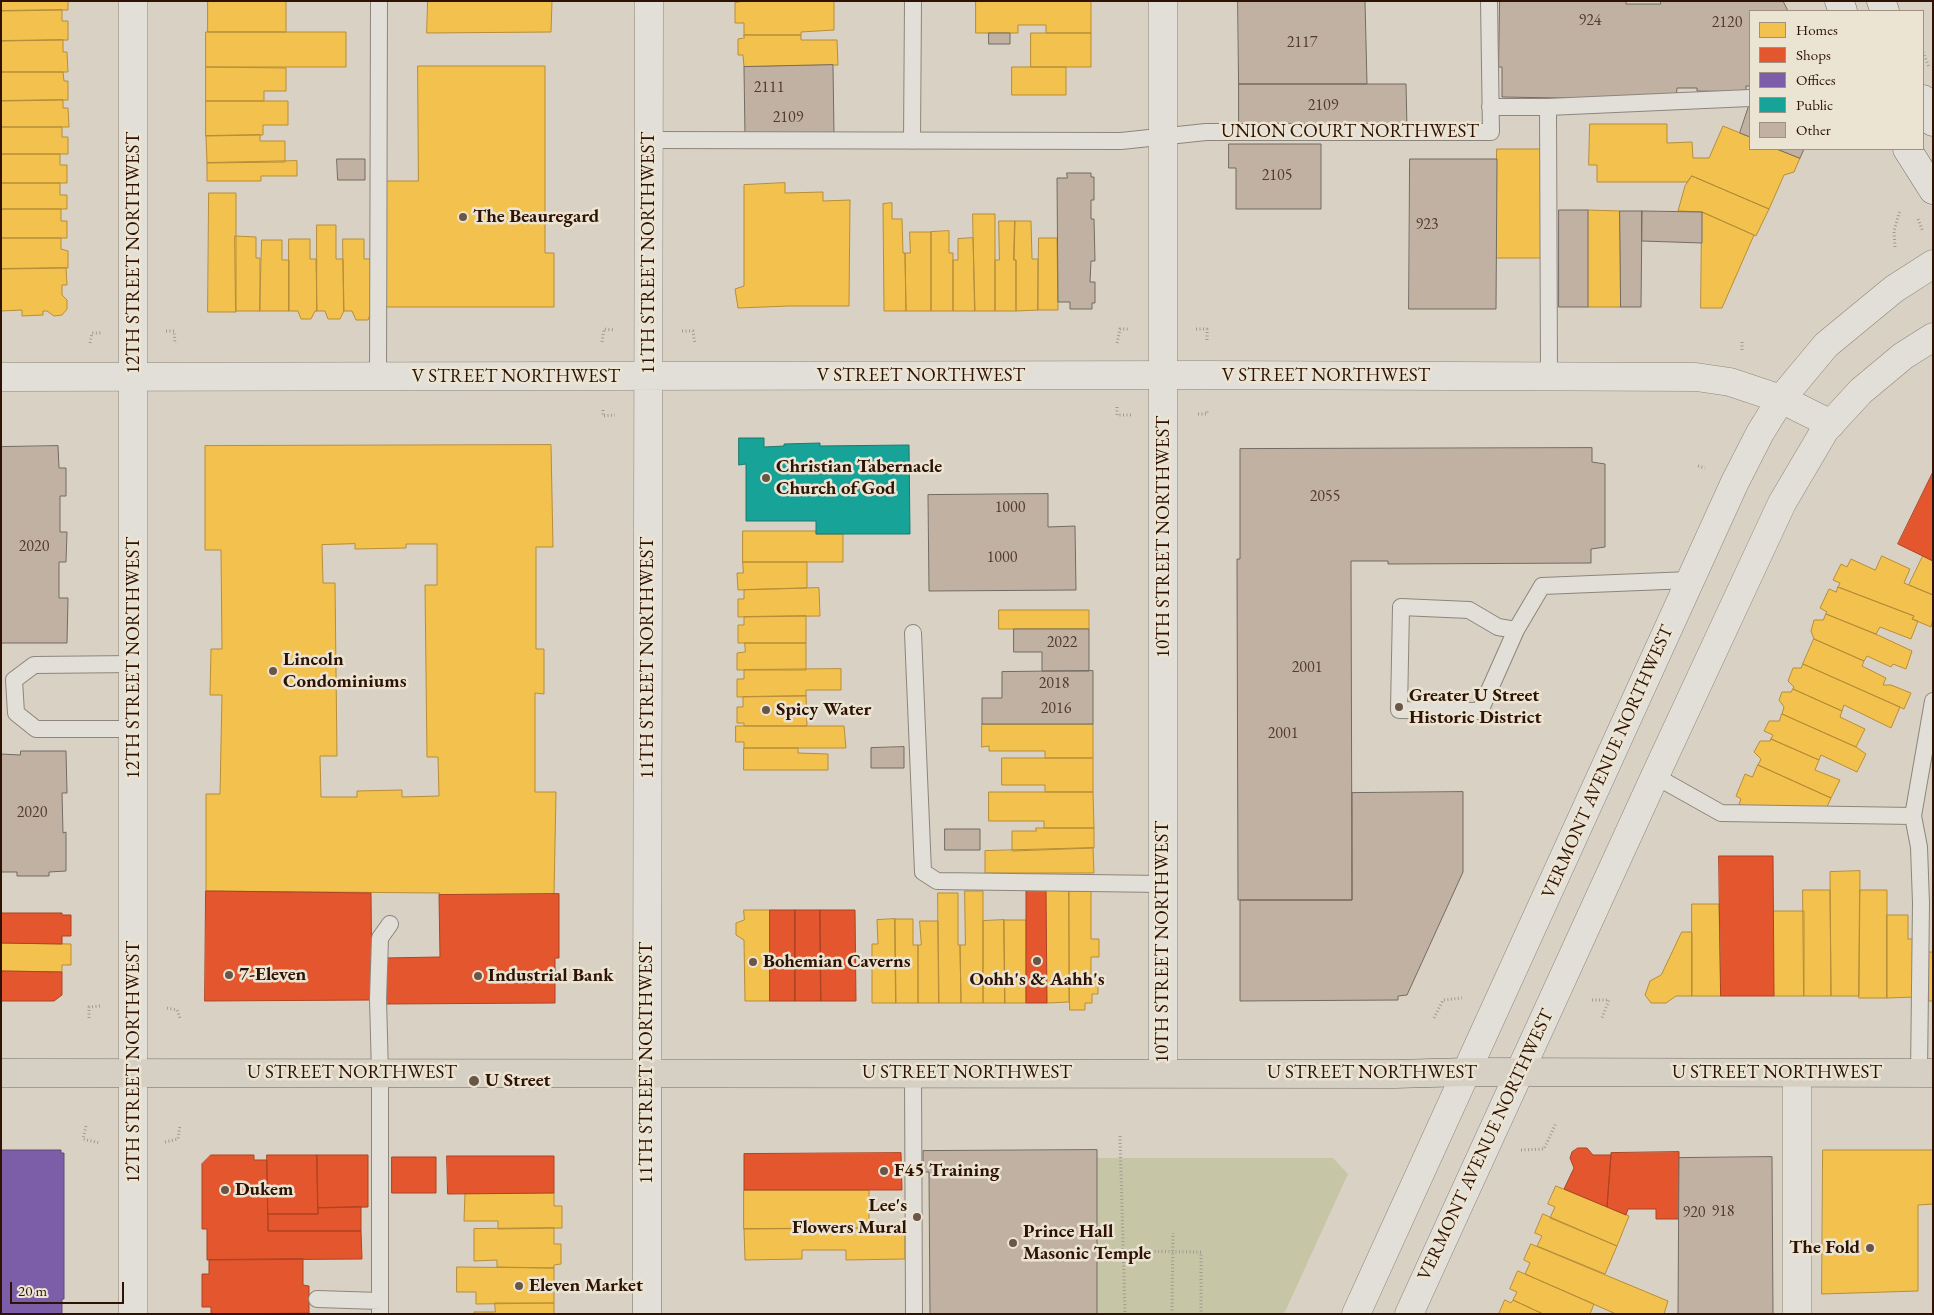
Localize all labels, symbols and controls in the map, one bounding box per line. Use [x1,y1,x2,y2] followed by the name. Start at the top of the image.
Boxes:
[1749,10,1924,150] legend
[1578,11,1602,31] house number: 924
[1712,13,1742,33] house number: 2120
[1796,20,1838,39] text: Homes
[1287,33,1317,53] house number: 2117
[1796,45,1831,64] text: Shops
[1796,70,1836,89] text: Offices
[754,78,784,98] house number: 2111
[1796,95,1833,114] text: Public
[1308,96,1338,116] house number: 2109
[773,108,803,128] house number: 2109
[1796,120,1831,139] text: Other
[1221,121,1479,143] street label: UNION COURT NORTHWEST
[123,132,145,374] street label: 12TH STREET NORTHWEST
[638,132,660,374] street label: 11TH STREET NORTHWEST
[1262,166,1292,186] house number: 2105
[473,206,599,228] place label: The Beauregard
[457,211,469,223] marker: The Beauregard
[1415,215,1439,235] house number: 923
[817,365,1025,387] street label: V STREET NORTHWEST
[1222,365,1430,387] street label: V STREET NORTHWEST
[412,366,620,388] street label: V STREET NORTHWEST
[1153,416,1175,658] street label: 10TH STREET NORTHWEST
[776,456,942,500] place label: Christian Tabernacle Church of God
[760,472,772,484] marker: Christian Tabernacle Church of God
[1310,487,1340,507] house number: 2055
[995,498,1025,518] house number: 1000
[19,537,49,557] house number: 2020
[123,537,145,779] street label: 12TH STREET NORTHWEST
[637,537,659,779] street label: 11TH STREET NORTHWEST
[987,548,1017,568] house number: 1000
[1537,622,1679,902] street label: VERMONT AVENUE NORTHWEST
[1047,633,1077,653] house number: 2022
[283,649,406,693] place label: Lincoln Condominiums
[1292,658,1322,678] house number: 2001
[267,665,279,677] marker: Lincoln Condominiums
[1039,674,1069,694] house number: 2018
[1409,685,1542,729] place label: Greater U Street Historic District
[776,699,871,721] place label: Spicy Water
[1041,699,1071,719] house number: 2016
[1393,701,1405,713] marker: Greater U Street Historic District
[760,704,772,716] marker: Spicy Water
[1268,724,1298,744] house number: 2001
[17,803,47,823] house number: 2020
[1152,821,1174,1063] street label: 10TH STREET NORTHWEST
[123,941,145,1183] street label: 12TH STREET NORTHWEST
[636,942,658,1184] street label: 11TH STREET NORTHWEST
[763,951,911,973] place label: Bohemian Caverns
[1031,955,1043,967] marker: Oohh's & Aahh's
[747,956,759,968] marker: Bohemian Caverns
[239,964,306,986] place label: 7-Eleven
[488,965,614,987] place label: Industrial Bank
[223,969,235,981] marker: 7-Eleven
[969,969,1105,991] place label: Oohh's & Aahh's
[472,970,484,982] marker: Industrial Bank
[1413,1006,1559,1284] street label: VERMONT AVENUE NORTHWEST
[247,1062,457,1084] street label: U STREET NORTHWEST
[862,1062,1072,1084] street label: U STREET NORTHWEST
[1267,1062,1477,1084] street label: U STREET NORTHWEST
[1672,1062,1882,1084] street label: U STREET NORTHWEST
[485,1070,551,1092] place label: U Street
[467,1074,481,1088] marker: U Street
[894,1160,999,1182] place label: F45 Training
[878,1165,890,1177] marker: F45 Training
[235,1179,293,1201] place label: Dukem
[219,1184,231,1196] marker: Dukem
[792,1195,907,1239] place label: Lee's Flowers Mural
[1711,1202,1735,1222] house number: 918
[1682,1203,1706,1223] house number: 920
[911,1211,923,1223] marker: Lee's Flowers Mural
[1023,1221,1151,1265] place label: Prince Hall Masonic Temple
[1007,1237,1019,1249] marker: Prince Hall Masonic Temple
[1789,1237,1860,1259] place label: The Fold
[1864,1242,1876,1254] marker: The Fold
[12,1272,126,1304] scale bar
[529,1275,643,1297] place label: Eleven Market
[513,1280,525,1292] marker: Eleven Market
[18,1281,47,1300] text: 20 m

